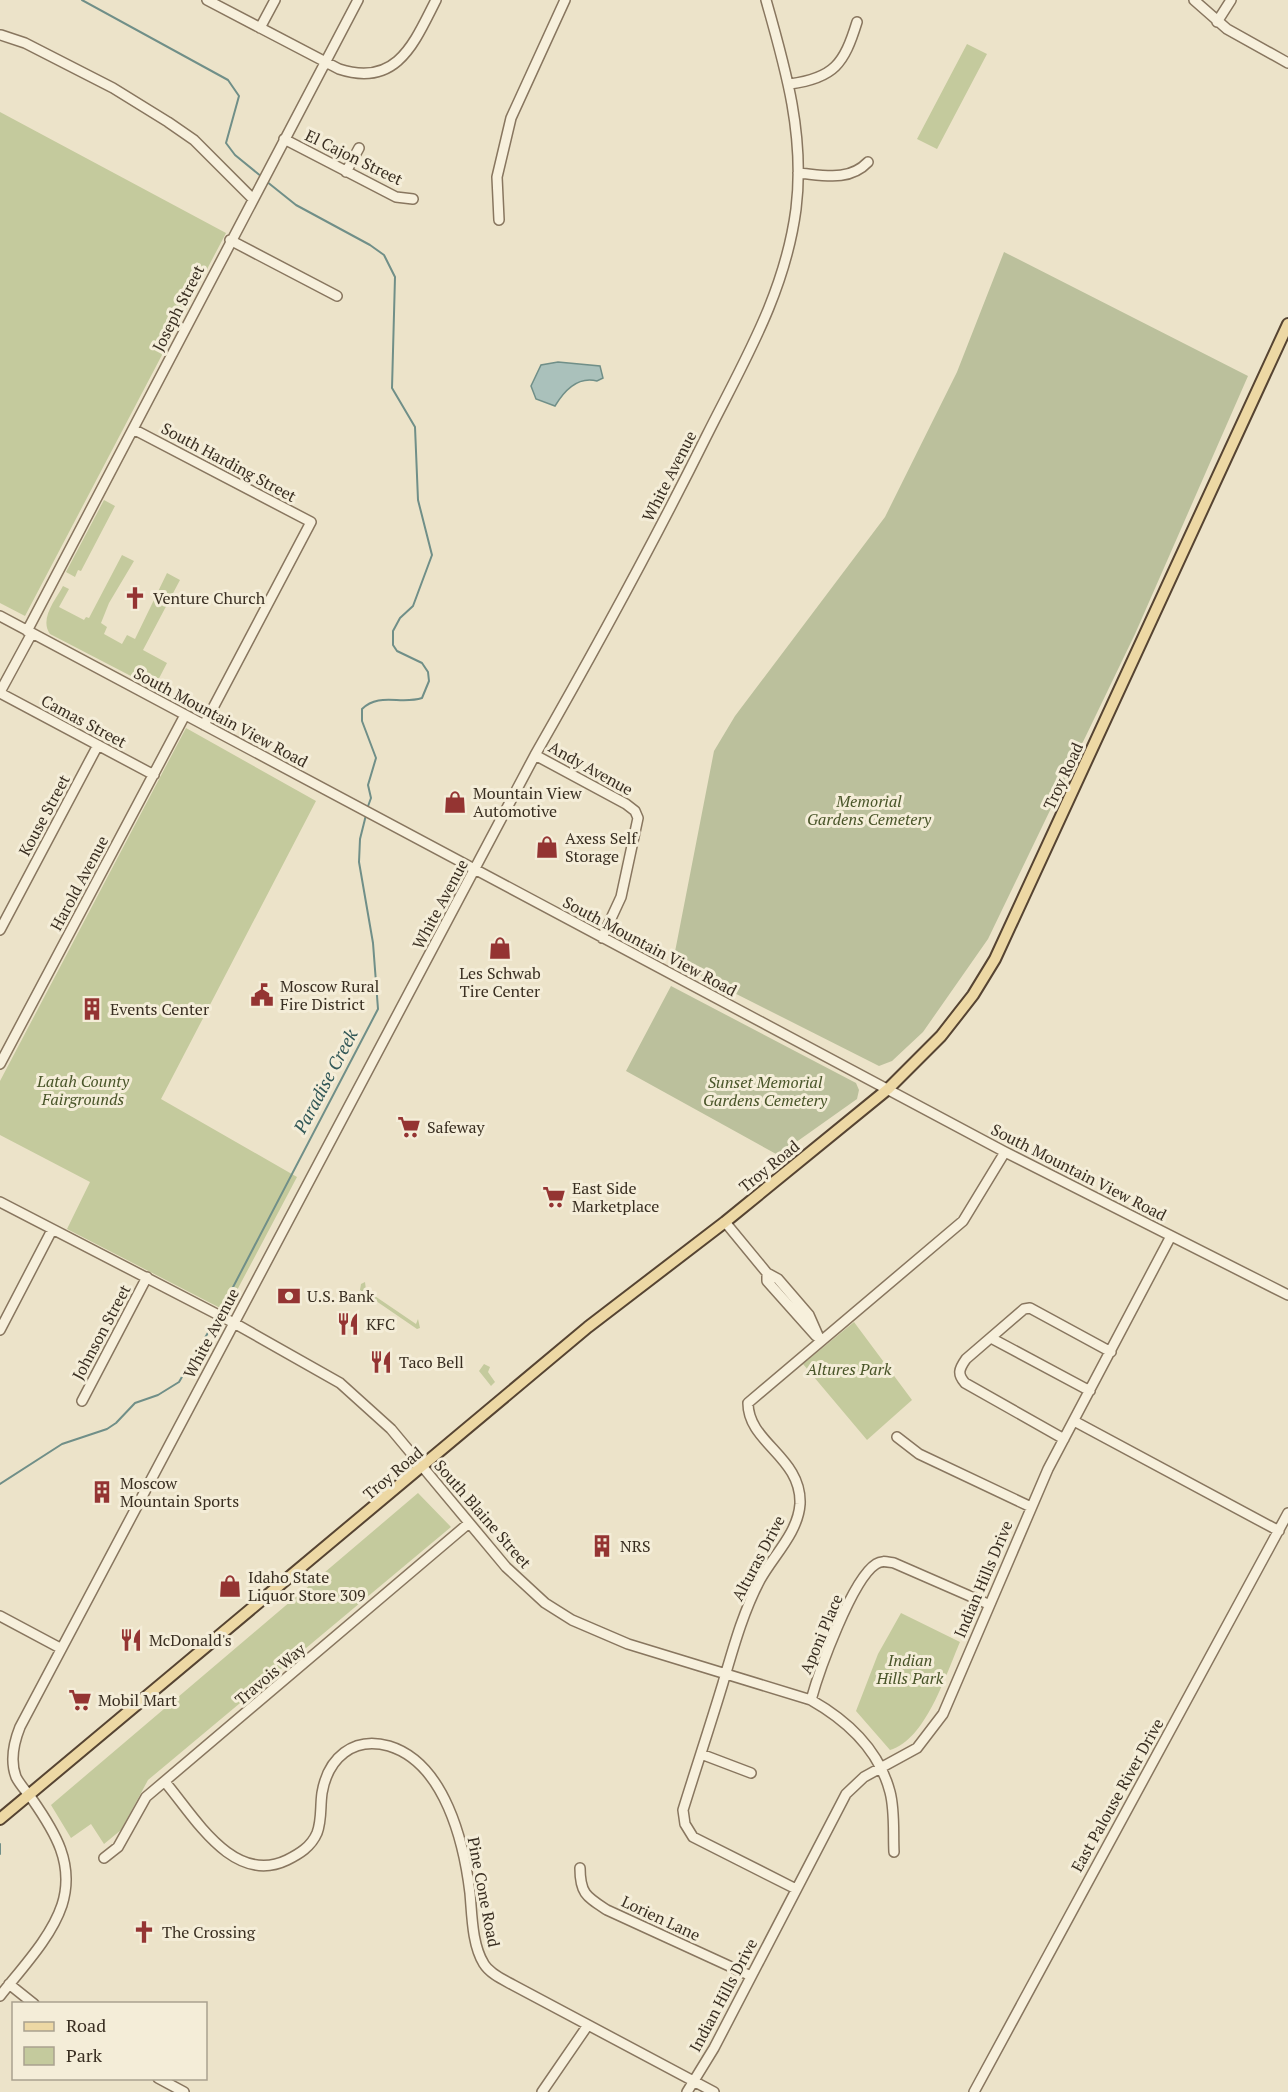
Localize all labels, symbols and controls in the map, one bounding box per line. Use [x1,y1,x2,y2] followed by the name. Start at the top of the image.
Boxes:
[302,124,406,190] street label: El Cajon Street
[147,261,209,355] street label: Joseph Street
[158,417,300,507] street label: South Harding Street
[637,427,701,525] street label: White Avenue
[122,585,148,611] church icon: Venture Church
[153,587,266,609] place label: Venture Church
[130,662,312,772] street label: South Mountain View Road
[37,689,131,753] street label: Camas Street
[545,736,637,800] street label: Andy Avenue
[1038,739,1088,813] street label: Troy Road
[13,770,75,860] street label: Kouse Street
[473,782,582,822] place label: Mountain View Automotive
[442,789,468,815] shop icon: Mountain View Automotive
[807,790,932,830] park label: Memorial Gardens Cemetery
[565,827,638,867] place label: Axess Self Storage
[45,832,113,934] street label: Harold Avenue
[534,834,560,860] shop icon: Axess Self Storage
[407,855,473,953] street label: White Avenue
[559,891,741,1001] street label: South Mountain View Road
[487,935,513,961] shop icon: Les Schwab Tire Center
[459,962,541,1002] place label: Les Schwab Tire Center
[280,975,380,1015] place label: Moscow Rural Fire District
[249,982,275,1008] public building icon: Moscow Rural Fire District
[79,996,105,1022] building icon: Events Center
[110,998,210,1020] place label: Events Center
[287,1024,363,1138] water label: Paradise Creek
[36,1070,130,1110] park label: Latah County Fairgrounds
[703,1071,828,1111] park label: Sunset Memorial Gardens Cemetery
[396,1114,422,1140] supermarket icon: Safeway
[427,1116,486,1138] place label: Safeway
[988,1118,1171,1226] street label: South Mountain View Road
[734,1135,804,1197] street label: Troy Road
[572,1177,659,1217] place label: East Side Marketplace
[541,1184,567,1210] supermarket icon: East Side Marketplace
[67,1280,135,1384] street label: Johnson Street
[276,1283,302,1309] bank icon: U.S. Bank
[178,1284,244,1382] street label: White Avenue
[307,1285,375,1307] place label: U.S. Bank
[335,1311,361,1337] restaurant icon: KFC
[366,1313,395,1335] place label: KFC
[368,1349,394,1375] restaurant icon: Taco Bell
[399,1351,464,1373] place label: Taco Bell
[806,1358,892,1380] park label: Altures Park
[358,1441,428,1505] street label: Troy Road
[430,1455,536,1573] street label: South Blaine Street
[120,1472,239,1512] place label: Moscow Mountain Sports
[89,1479,115,1505] building icon: Moscow Mountain Sports
[726,1511,790,1605] street label: Alturas Drive
[948,1517,1018,1641] street label: Indian Hills Drive
[589,1533,615,1559] building icon: NRS
[620,1535,650,1557] place label: NRS
[248,1566,365,1606] place label: Idaho State Liquor Store 309
[217,1573,243,1599] shop icon: Idaho State Liquor Store 309
[794,1591,848,1677] street label: Aponi Place
[118,1627,144,1653] restaurant icon: McDonald's
[149,1629,232,1651] place label: McDonald's
[230,1637,311,1710] street label: Travois Way
[876,1649,944,1689] park label: Indian Hills Park
[67,1687,93,1713] supermarket icon: Mobil Mart
[98,1689,177,1711] place label: Mobil Mart
[1066,1714,1168,1876] street label: East Palouse River Drive
[463,1835,505,1949] street label: Pine Cone Road
[618,1890,704,1946] street label: Lorien Lane
[131,1919,157,1945] church icon: The Crossing
[162,1921,256,1943] place label: The Crossing
[684,1934,762,2056] street label: Indian Hills Drive
[12,2002,207,2080] legend
[66,2013,106,2037] text: Road
[66,2043,103,2067] text: Park

